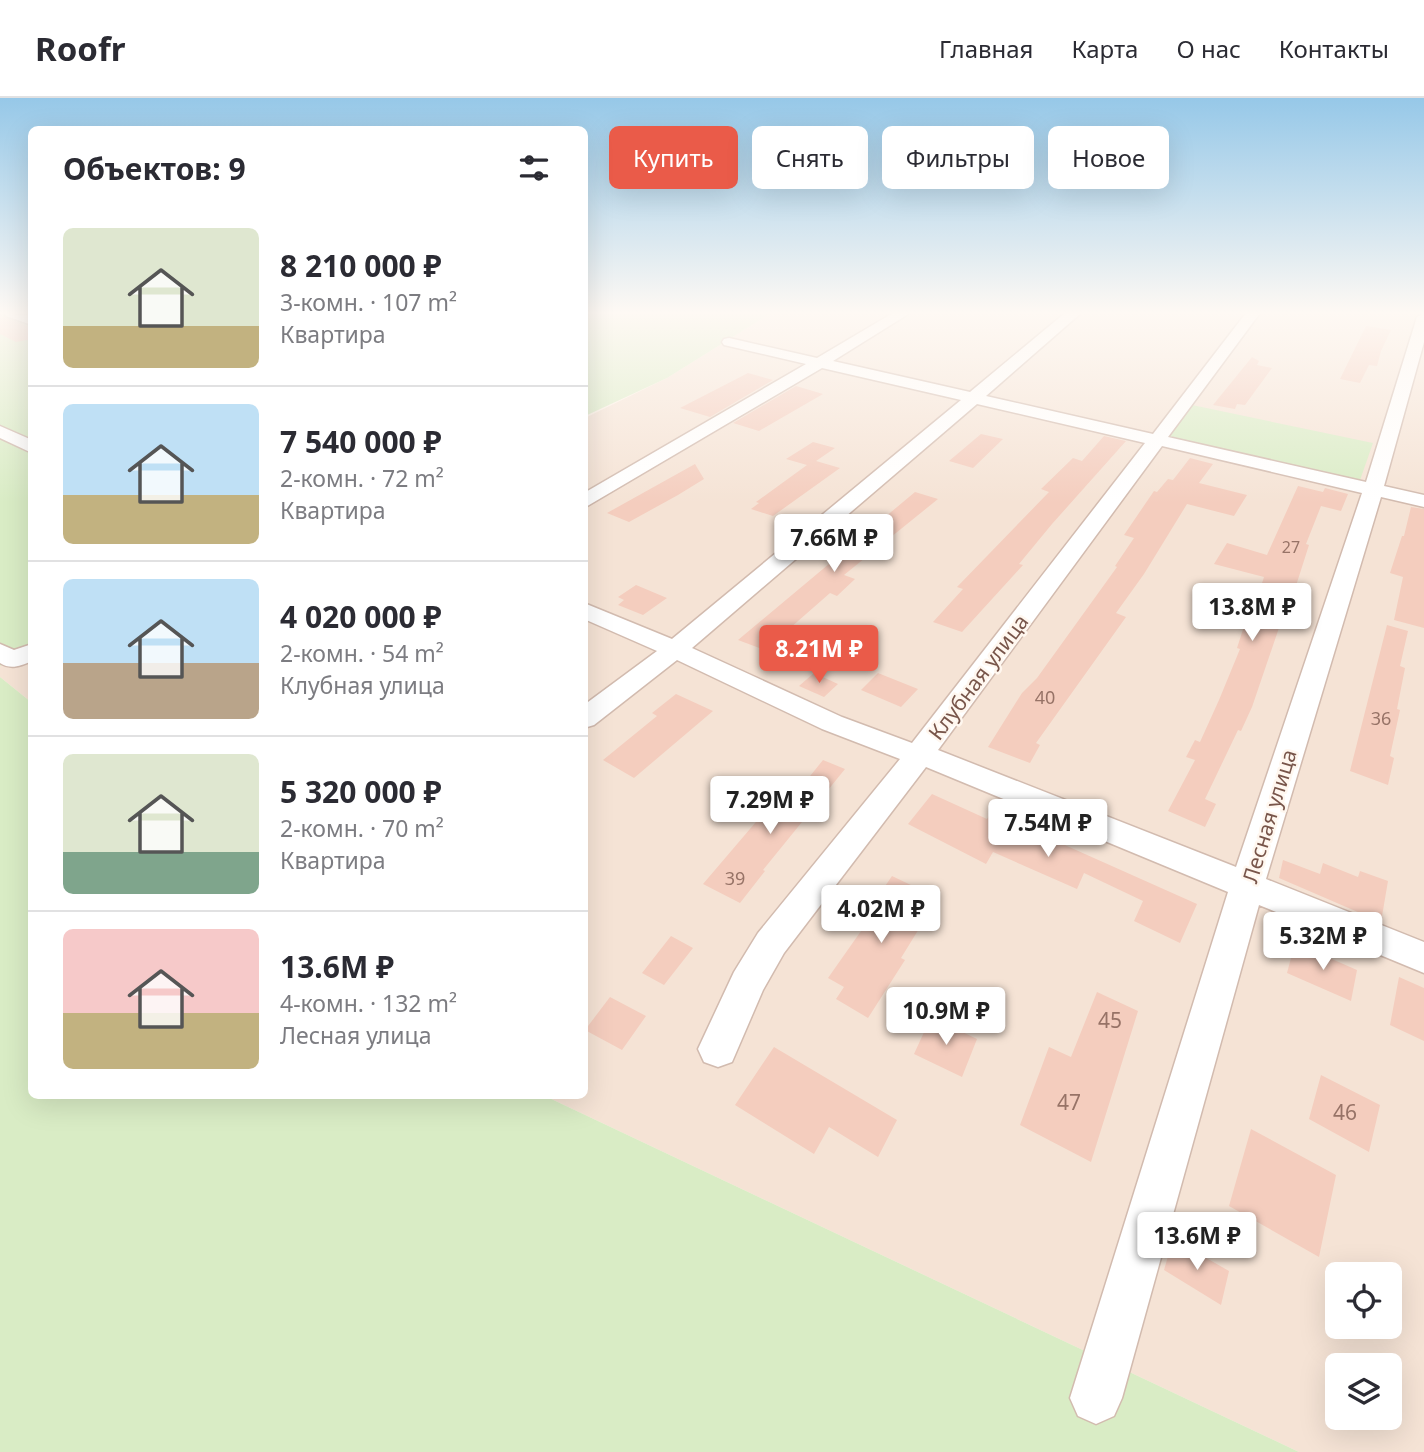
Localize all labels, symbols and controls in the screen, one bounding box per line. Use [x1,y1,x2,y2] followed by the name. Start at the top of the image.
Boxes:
[35,26,125,71] text: Roofr
[939,32,1033,65] text: Главная
[1071,32,1138,65] text: Карта
[1176,32,1241,65] text: О нас
[1279,32,1389,65] text: Контакты
[609,126,738,189] chip: Купить
[752,126,868,189] chip: Снять
[882,126,1034,189] chip: Фильтры
[1048,126,1169,189] chip: Новое
[63,148,246,189] text: Объектов: 9
[515,149,553,187] icon: filters
[280,245,442,286] text: 8 210 000 ₽
[119,256,203,340] icon: home
[280,286,457,318] text: 3-комн. · 107 m²
[280,318,386,350] text: Квартира
[280,421,442,462] text: 7 540 000 ₽
[119,432,203,516] icon: home
[280,462,444,494] text: 2-комн. · 72 m²
[280,494,386,526] text: Квартира
[769,514,899,574] pin: 7.66M ₽
[790,521,878,553] text: 7.66M ₽
[1282,536,1300,558] house number: 27
[1187,584,1317,643] pin: 13.8M ₽
[1208,590,1296,622] text: 13.8M ₽
[280,596,442,637] text: 4 020 000 ₽
[119,607,203,691] icon: home
[922,609,1034,745] street label: Клубная улица
[754,626,884,685] pin: 8.21M ₽
[775,632,863,664] text: 8.21M ₽
[280,637,444,669] text: 2-комн. · 54 m²
[280,669,445,701] text: Клубная улица
[1035,685,1055,709] house number: 40
[1371,706,1391,730] house number: 36
[1235,746,1303,886] street label: Лесная улица
[280,771,442,812] text: 5 320 000 ₽
[705,776,835,836] pin: 7.29M ₽
[119,782,203,866] icon: home
[726,783,814,815] text: 7.29M ₽
[983,800,1113,859] pin: 7.54M ₽
[1004,806,1092,838] text: 7.54M ₽
[280,812,444,844] text: 2-комн. · 70 m²
[280,844,386,876] text: Квартира
[725,866,745,890] house number: 39
[816,886,946,945] pin: 4.02M ₽
[837,892,925,924] text: 4.02M ₽
[1258,912,1388,972] pin: 5.32M ₽
[1279,919,1367,951] text: 5.32M ₽
[280,946,394,987] text: 13.6M ₽
[119,957,203,1041] icon: home
[280,987,457,1019] text: 4-комн. · 132 m²
[881,988,1011,1047] pin: 10.9M ₽
[902,994,990,1026] text: 10.9M ₽
[1098,1006,1122,1034] house number: 45
[280,1019,431,1051] text: Лесная улица
[1057,1088,1081,1116] house number: 47
[1333,1098,1357,1126] house number: 46
[1132,1212,1262,1272] pin: 13.6M ₽
[1153,1219,1241,1251] text: 13.6M ₽
[1325,1262,1402,1430] map controls
[1325,1262,1402,1339] button: locate
[1325,1353,1402,1430] button: layers

